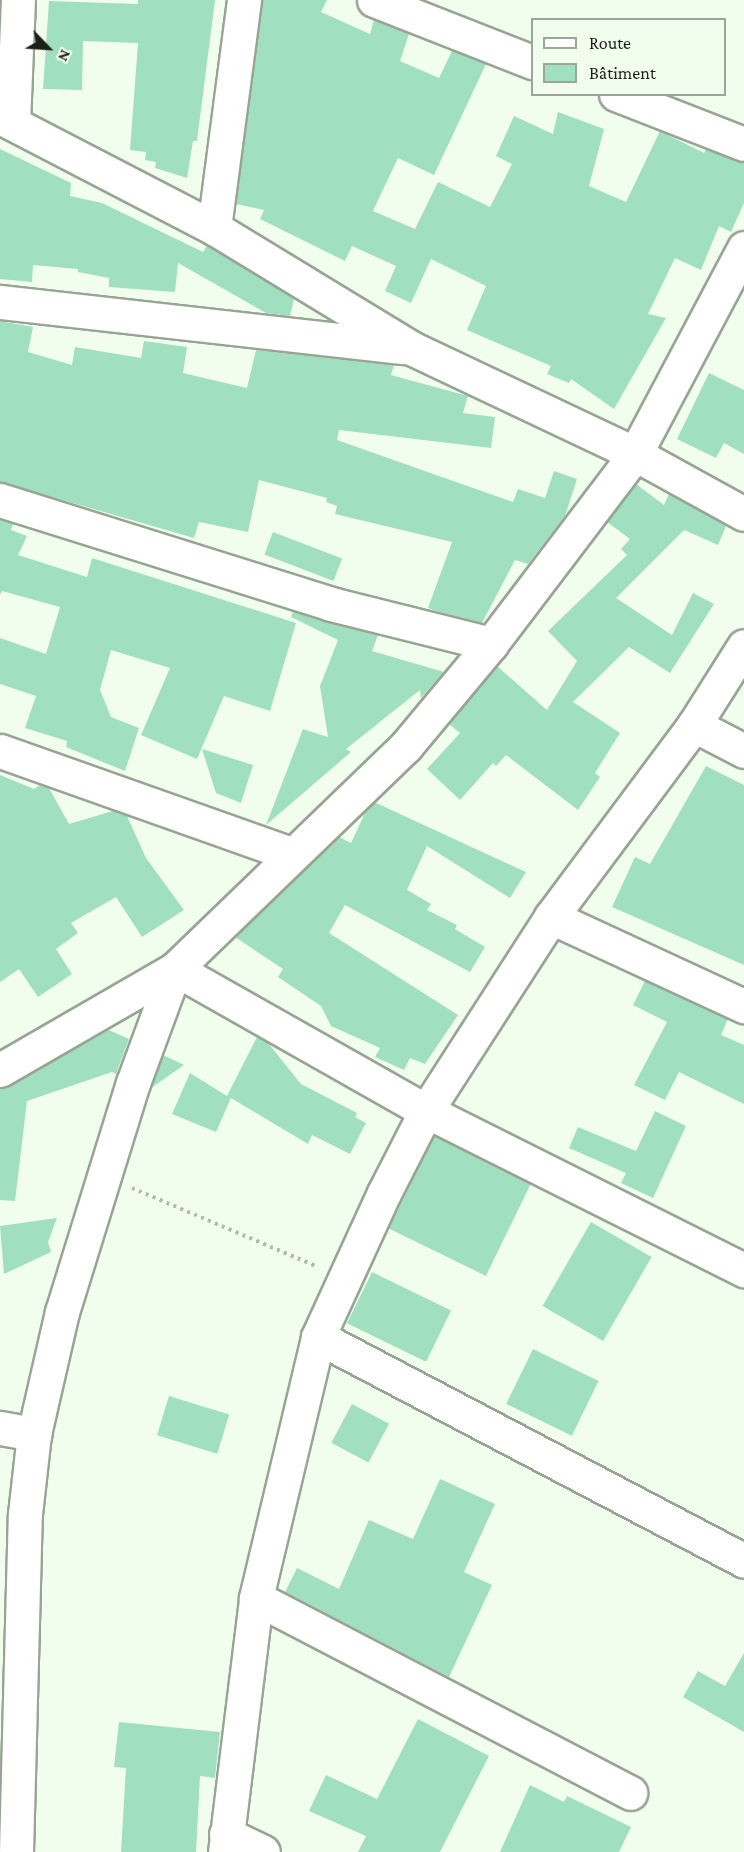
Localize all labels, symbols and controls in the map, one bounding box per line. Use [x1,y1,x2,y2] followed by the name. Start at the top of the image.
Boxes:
[18,18,78,78] north arrow
[531,18,726,96] legend
[589,33,631,53] text: Route
[55,47,75,64] text: N
[589,63,656,83] text: Bâtiment

